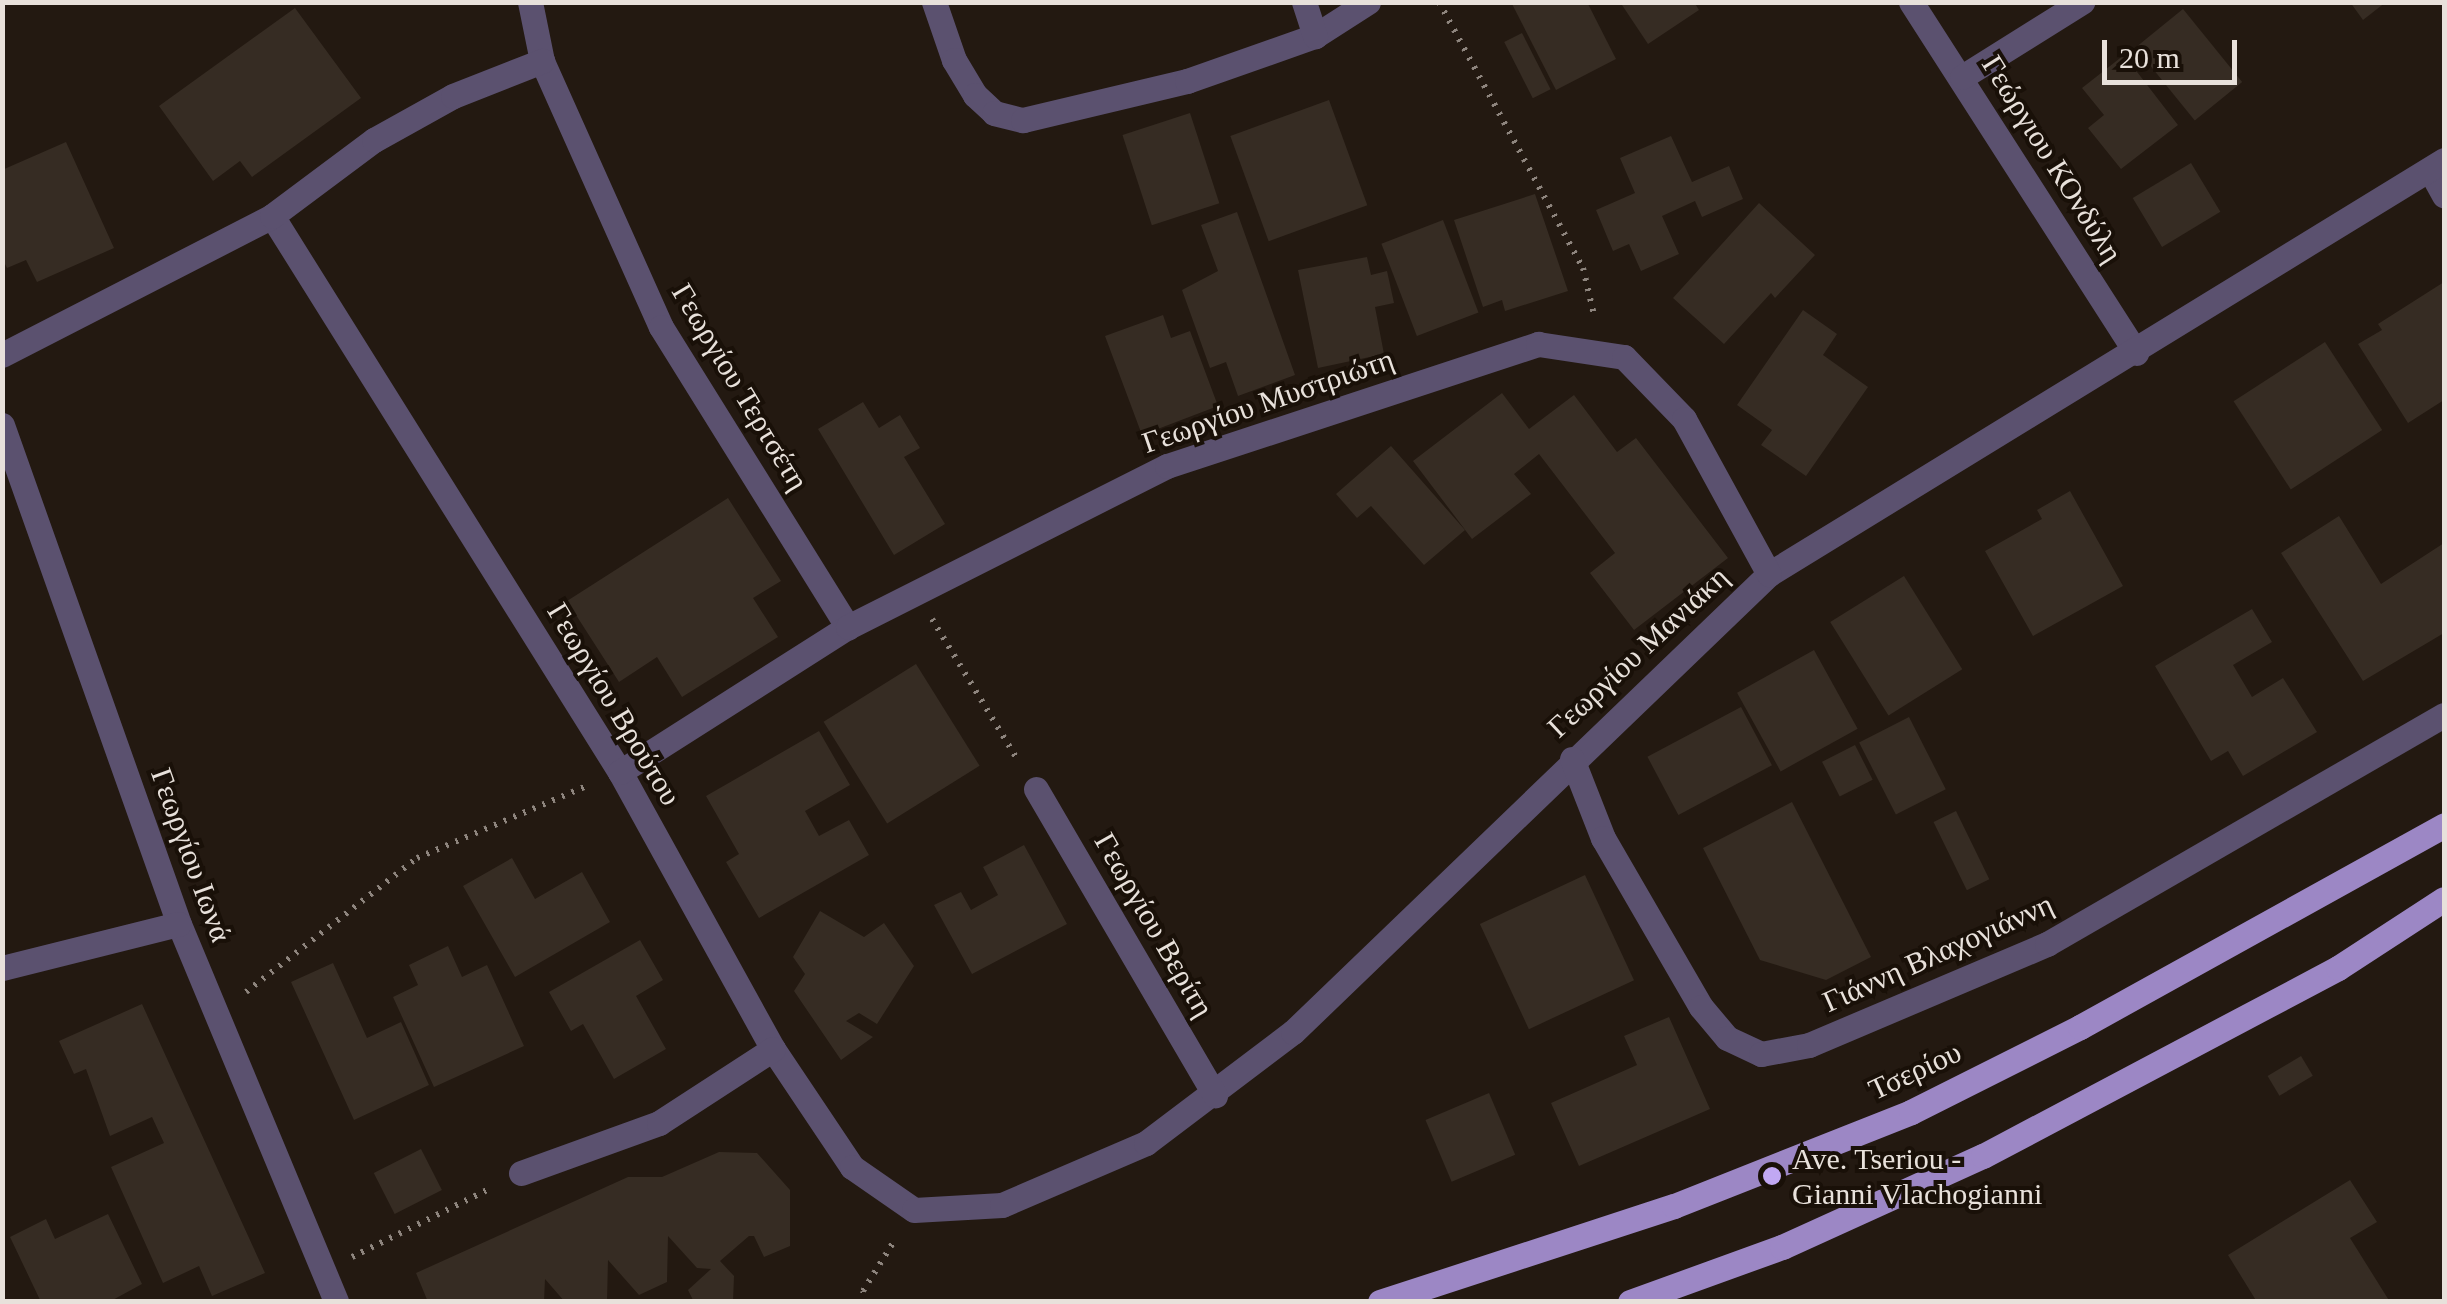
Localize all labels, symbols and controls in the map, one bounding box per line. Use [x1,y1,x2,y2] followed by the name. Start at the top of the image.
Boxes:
[2107,20,2242,82] scale bar
[2119,41,2180,74] text: 20 m
[1974,49,2130,269] street label: Γεώργιου ΚΟνδύλη
[664,277,816,497] street label: Γεωργίου Τερτσέτη
[1138,341,1398,461] street label: Γεωργίου Μυστριώτη
[1540,559,1736,745] street label: Γεωργίου Μανιάκη
[539,596,689,812] street label: Γεωργίου Βρούτου
[143,763,239,947] street label: Γεωργίου Ιωνά
[1087,826,1221,1024] street label: Γεωργίου Βερίτη
[1817,886,2059,1020] street label: Γιάννη Βλαχογιάννη
[1863,1034,1967,1108] street label: Τσερίου
[1792,1141,2043,1212] place label: Ave. Tseriou - Gianni Vlachogianni
[1761,1165,1783,1187] marker: Ave. Tseriou - Gianni Vlachogianni

